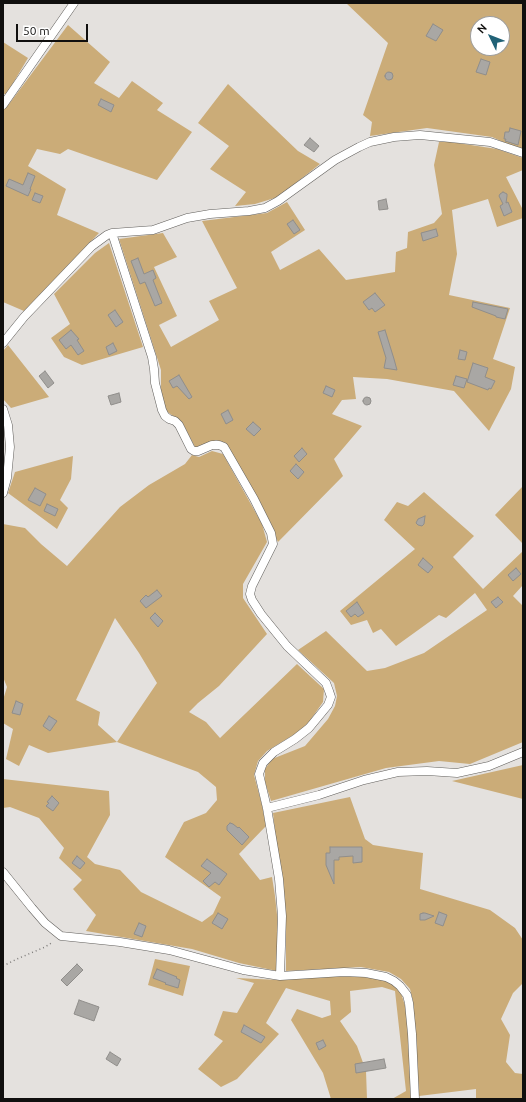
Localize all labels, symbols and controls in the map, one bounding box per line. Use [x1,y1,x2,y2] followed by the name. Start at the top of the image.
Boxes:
[18,16,90,42] scale bar
[470,16,510,56] north arrow
[475,21,489,36] text: N
[23,24,50,37] text: 50 m

